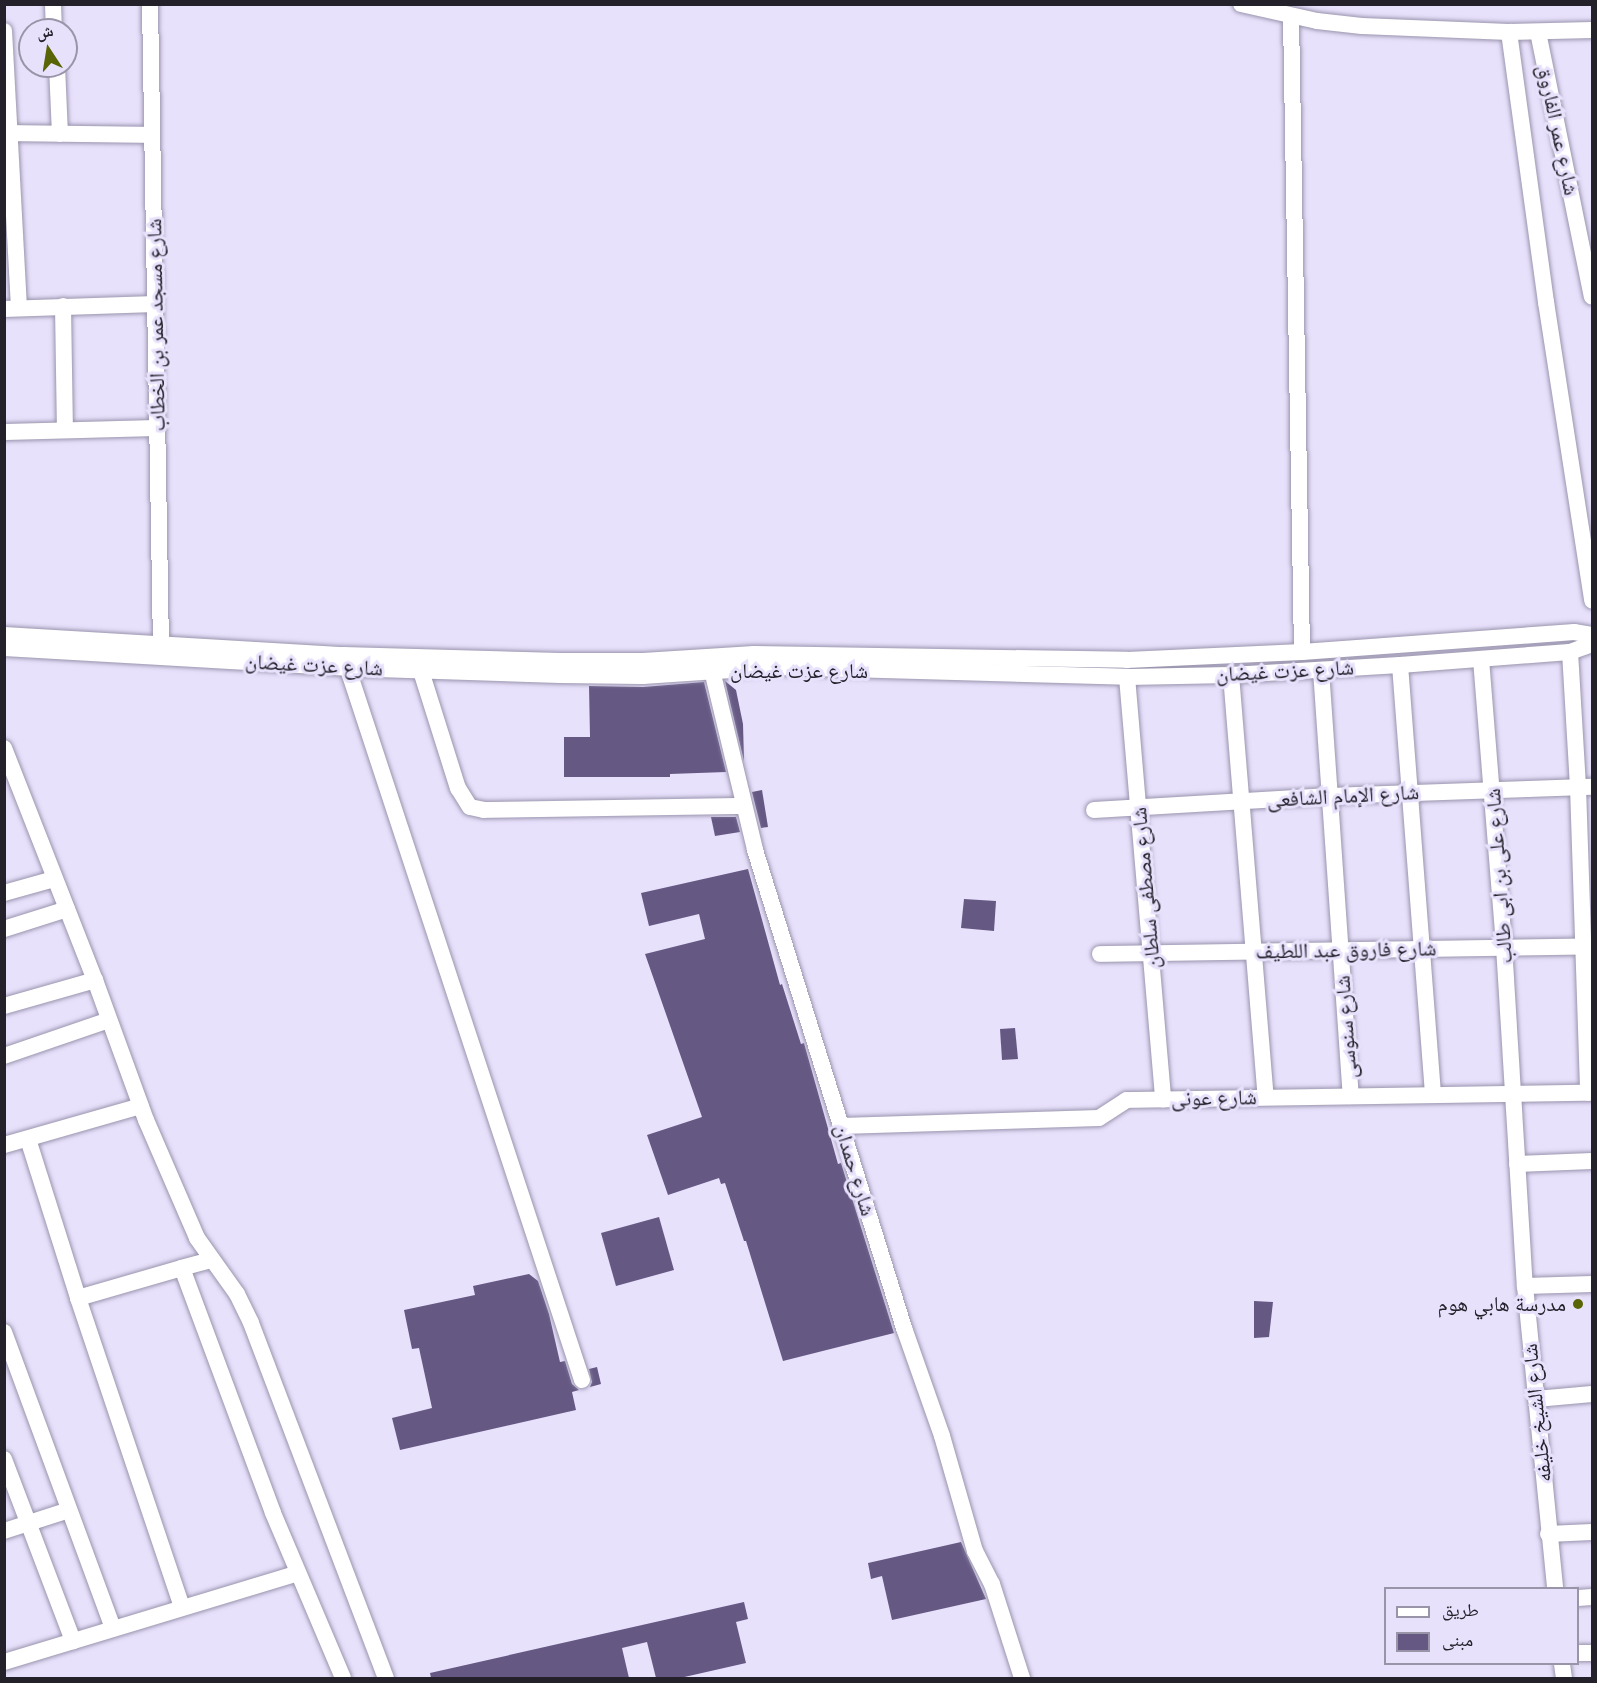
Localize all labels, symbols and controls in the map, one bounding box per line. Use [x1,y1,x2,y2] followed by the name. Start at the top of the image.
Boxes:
[18,18,78,78] north arrow
[34,21,55,43] text: ش
[1532,62,1584,198] street label: شارع عمر الفاروق
[142,218,170,432] street label: شارع مسجد عمر بن الخطاب
[244,649,384,681] street label: شارع عزت غيضان
[1215,655,1355,687] street label: شارع عزت غيضان
[730,658,868,684] street label: شارع عزت غيضان
[1266,779,1420,813] street label: شارع الإمام الشافعى
[1480,788,1518,964] street label: شارع على بن ابى طالب
[1126,806,1166,970] street label: شارع مصطفى سلطان
[1255,936,1437,964] street label: شارع فاروق عبد اللطيف
[1330,975,1362,1079] street label: شارع سنوسى
[1171,1085,1257,1111] street label: شارع عونى
[829,1121,881,1219] street label: شارع حمدان
[1437,1291,1566,1317] place label: مدرسة هابي هوم
[1571,1297,1585,1311] marker: مدرسة هابي هوم
[1517,1342,1557,1484] street label: شارع الشيخ خليفه
[1384,1587,1579,1665] legend
[1442,1599,1479,1620] text: طريق
[1442,1629,1473,1650] text: مبنى

